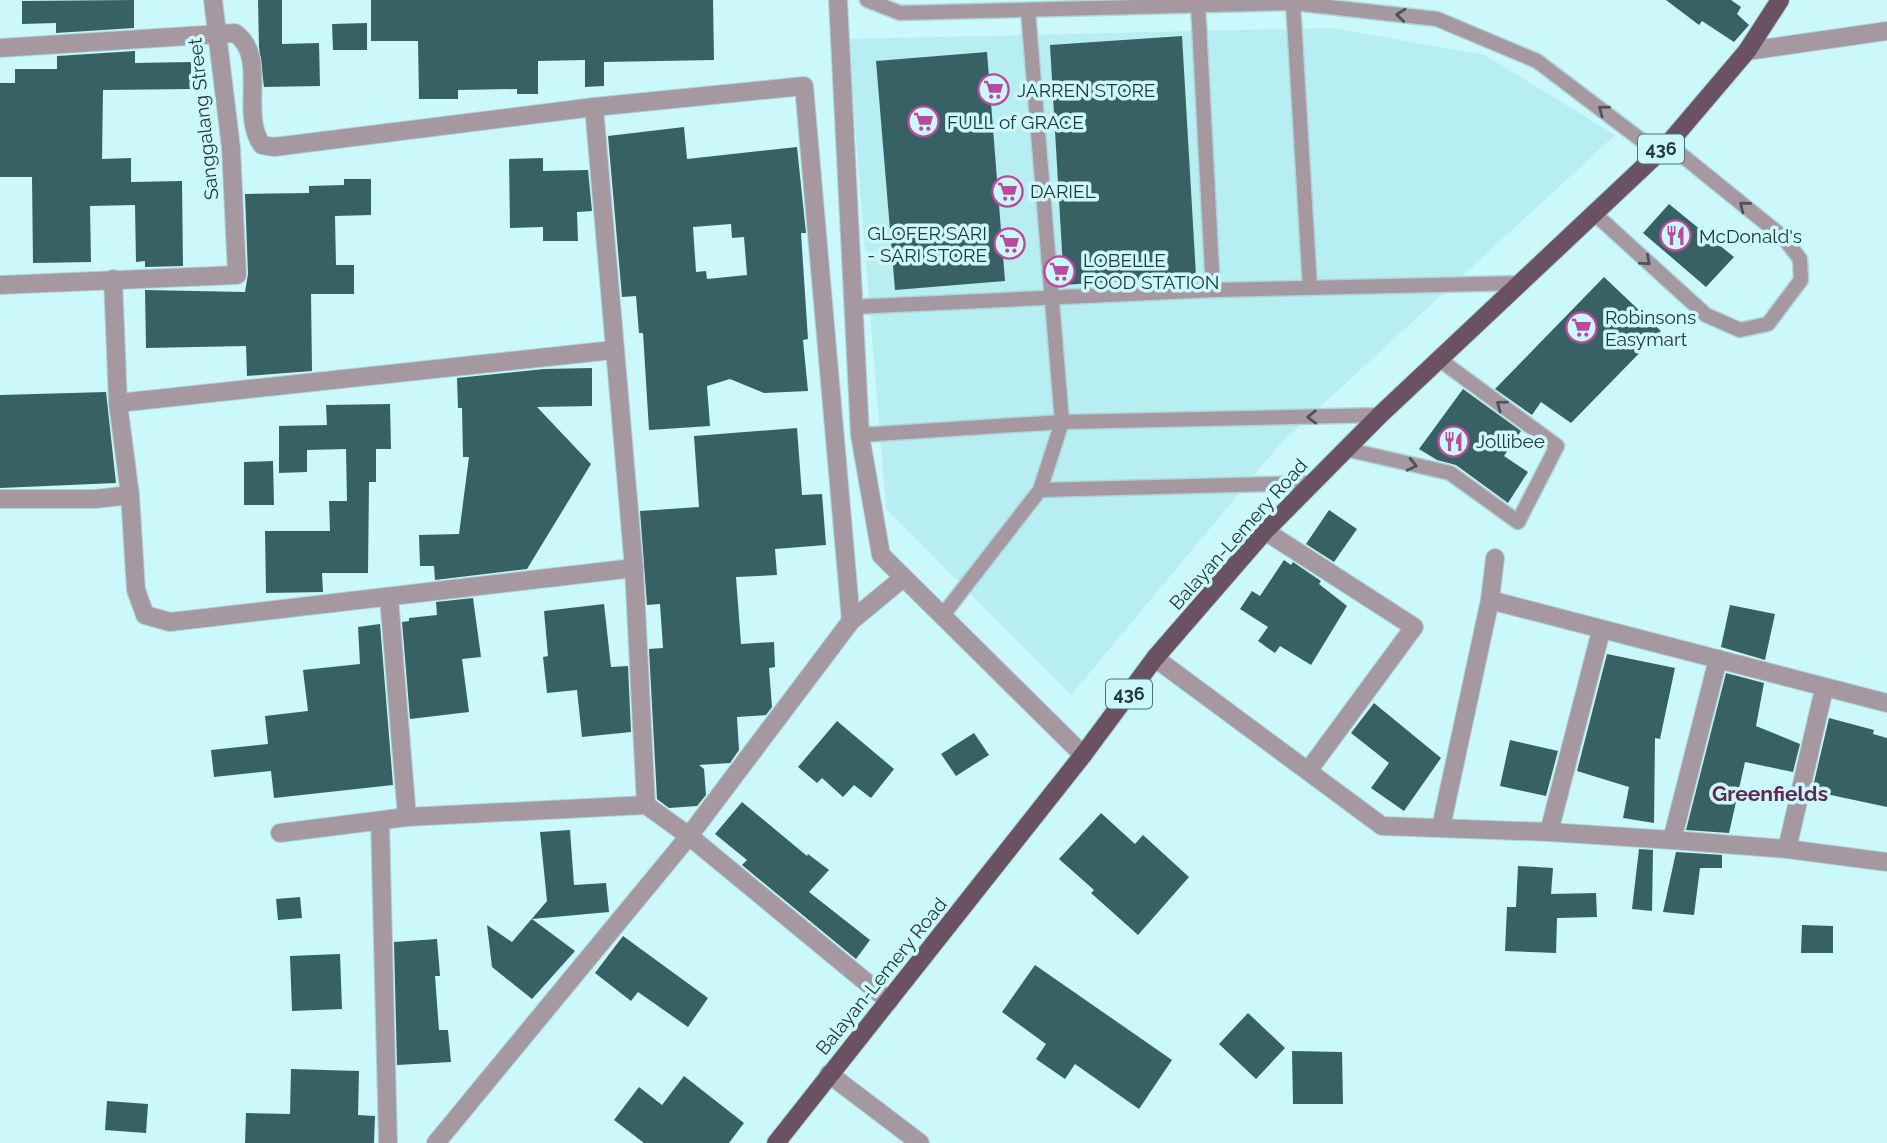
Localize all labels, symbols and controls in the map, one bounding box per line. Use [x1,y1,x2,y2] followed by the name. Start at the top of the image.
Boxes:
[1395,8,1406,23] one-way arrow
[183,36,222,201] street label: Sanggalang Street
[977,73,1011,107] supermarket icon: JARREN STORE
[1017,79,1155,101] place label: JARREN STORE
[907,105,941,139] supermarket icon: FULL of GRACE
[1598,106,1611,119] one-way arrow
[947,111,1084,133] place label: FULL of GRACE
[1638,134,1684,164] road number: 436
[990,174,1024,208] supermarket icon: DARIEL
[1030,180,1096,202] place label: DARIEL
[1739,202,1752,214] one-way arrow
[1659,219,1693,253] restaurant icon: McDonald's
[867,222,987,266] place label: GLOFER SARI - SARI STORE
[1699,225,1802,247] place label: McDonald's
[993,227,1027,261] supermarket icon: GLOFER SARI - SARI STORE
[1083,249,1220,293] place label: LOBELLE FOOD STATION
[1638,252,1651,265] one-way arrow
[1043,254,1077,288] supermarket icon: LOBELLE FOOD STATION
[1605,306,1696,350] place label: Robinsons Easymart
[1565,311,1599,345] supermarket icon: Robinsons Easymart
[1497,401,1509,414] one-way arrow
[1306,409,1316,425] one-way arrow
[1436,424,1470,458] restaurant icon: Jollibee
[1476,430,1545,452] place label: Jollibee
[1165,454,1311,614] street label: Balayan-Lemery Road
[1405,456,1417,471] one-way arrow
[1106,680,1152,708] road number: 436
[1712,781,1828,806] district label: Greenfields
[811,893,951,1059] street label: Balayan-Lemery Road

